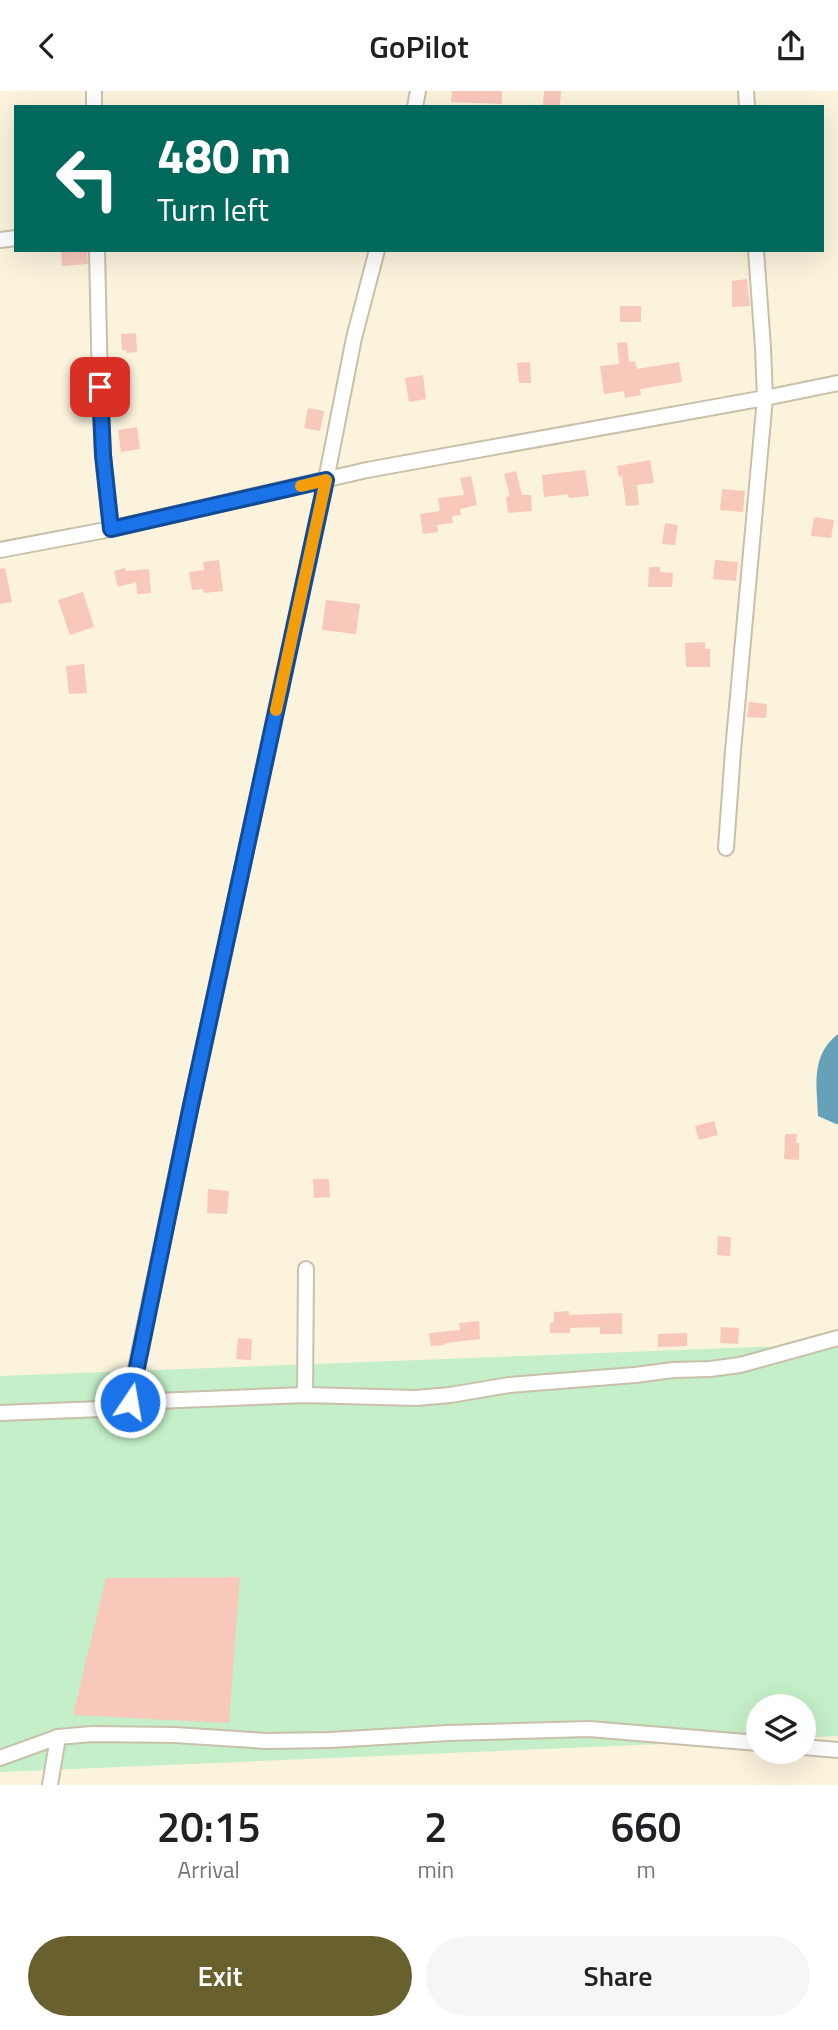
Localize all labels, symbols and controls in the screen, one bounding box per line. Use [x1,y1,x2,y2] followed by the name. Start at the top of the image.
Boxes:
[369,22,469,70] text: GoPilot
[28,27,66,65] icon: back
[772,27,810,65] icon: share
[157,117,291,192] text: 480 m
[42,133,133,224] icon: left
[157,185,269,233] text: Turn left
[70,357,130,417] pin
[81,368,119,406] icon: arrive
[93,1365,167,1439] position arrow
[746,1694,816,1764] map controls
[746,1694,816,1764] button: layers
[157,1794,261,1858] text: 20:15
[424,1794,448,1858] text: 2
[611,1794,681,1858] text: 660
[178,1852,240,1887] text: Arrival
[417,1852,454,1887] text: min
[636,1852,656,1887] text: m
[28,1936,412,2016] button: Exit
[426,1936,810,2016] button: Share

